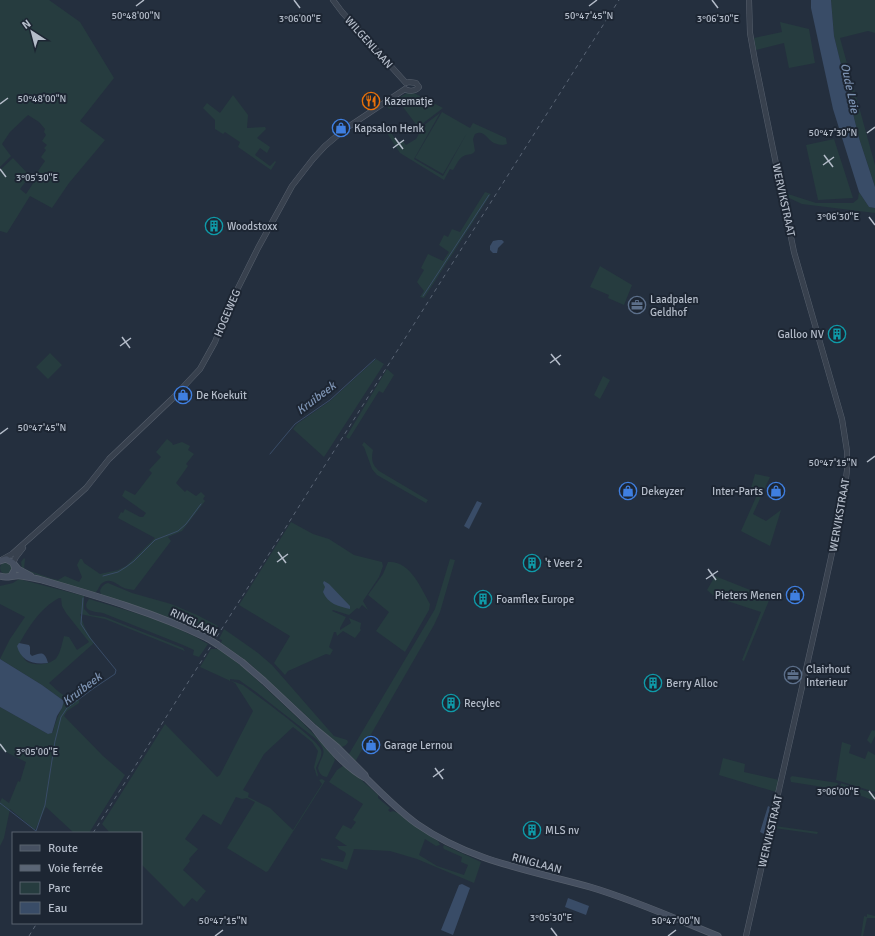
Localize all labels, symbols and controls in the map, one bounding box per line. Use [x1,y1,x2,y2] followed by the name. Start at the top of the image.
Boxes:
[112,10,160,22] text: 50°48'00"N
[565,10,613,22] text: 50°47'45"N
[12,12,52,52] north arrow
[279,13,321,25] text: 3°06'00"E
[697,13,739,25] text: 3°06'30"E
[342,14,395,71] street label: WILGENLAAN
[19,17,33,32] text: N
[837,62,862,115] water label: Oude Leie
[361,91,381,111] restaurant icon: Kazematje
[18,93,66,105] text: 50°48'00"N
[384,95,433,108] place label: Kazematje
[331,118,351,138] shop icon: Kapsalon Henk
[354,122,425,135] place label: Kapsalon Henk
[809,127,857,139] text: 50°47'30"N
[769,162,798,238] street label: WERVIKSTRAAT
[16,172,58,184] text: 3°05'30"E
[817,211,859,223] text: 3°06'30"E
[204,216,224,236] building icon: Woodstoxx
[227,220,277,233] place label: Woodstoxx
[212,287,243,339] street label: HOGEWEG
[650,293,699,319] place label: Laadpalen Geldhof
[627,295,647,315] office icon: Laadpalen Geldhof
[827,324,847,344] building icon: Galloo NV
[777,328,825,341] place label: Galloo NV
[294,378,340,418] water label: Kruibeek
[173,385,193,405] shop icon: De Koekuit
[196,389,247,402] place label: De Koekuit
[18,422,66,434] text: 50°47'45"N
[809,457,857,469] text: 50°47'15"N
[827,477,852,553] street label: WERVIKSTRAAT
[618,481,638,501] shop icon: Dekeyzer
[766,481,786,501] shop icon: Inter-Parts
[641,485,684,498] place label: Dekeyzer
[712,485,763,498] place label: Inter-Parts
[522,553,542,573] building icon: 't Veer 2
[545,557,583,570] place label: 't Veer 2
[785,585,805,605] shop icon: Pieters Menen
[473,589,493,609] building icon: Foamflex Europe
[715,589,782,602] place label: Pieters Menen
[496,593,574,606] place label: Foamflex Europe
[168,606,220,639] street label: RINGLAAN
[806,663,850,689] place label: Clairhout Interieur
[783,665,803,685] office icon: Clairhout Interieur
[60,669,106,709] water label: Kruibeek
[643,673,663,693] building icon: Berry Alloc
[666,677,718,690] place label: Berry Alloc
[441,693,461,713] building icon: Recylec
[464,697,500,710] place label: Recylec
[361,735,381,755] shop icon: Garage Lernou
[384,739,453,752] place label: Garage Lernou
[16,746,58,758] text: 3°05'00"E
[817,786,859,798] text: 3°06'00"E
[756,793,785,869] street label: WERVIKSTRAAT
[522,820,542,840] building icon: MLS nv
[545,824,579,837] place label: MLS nv
[12,832,142,924] legend
[48,841,78,856] text: Route
[511,851,563,876] street label: RINGLAAN
[48,861,103,876] text: Voie ferrée
[48,881,71,896] text: Parc
[48,901,67,916] text: Eau
[530,912,572,924] text: 3°05'30"E
[199,915,247,927] text: 50°47'15"N
[652,915,700,927] text: 50°47'00"N

